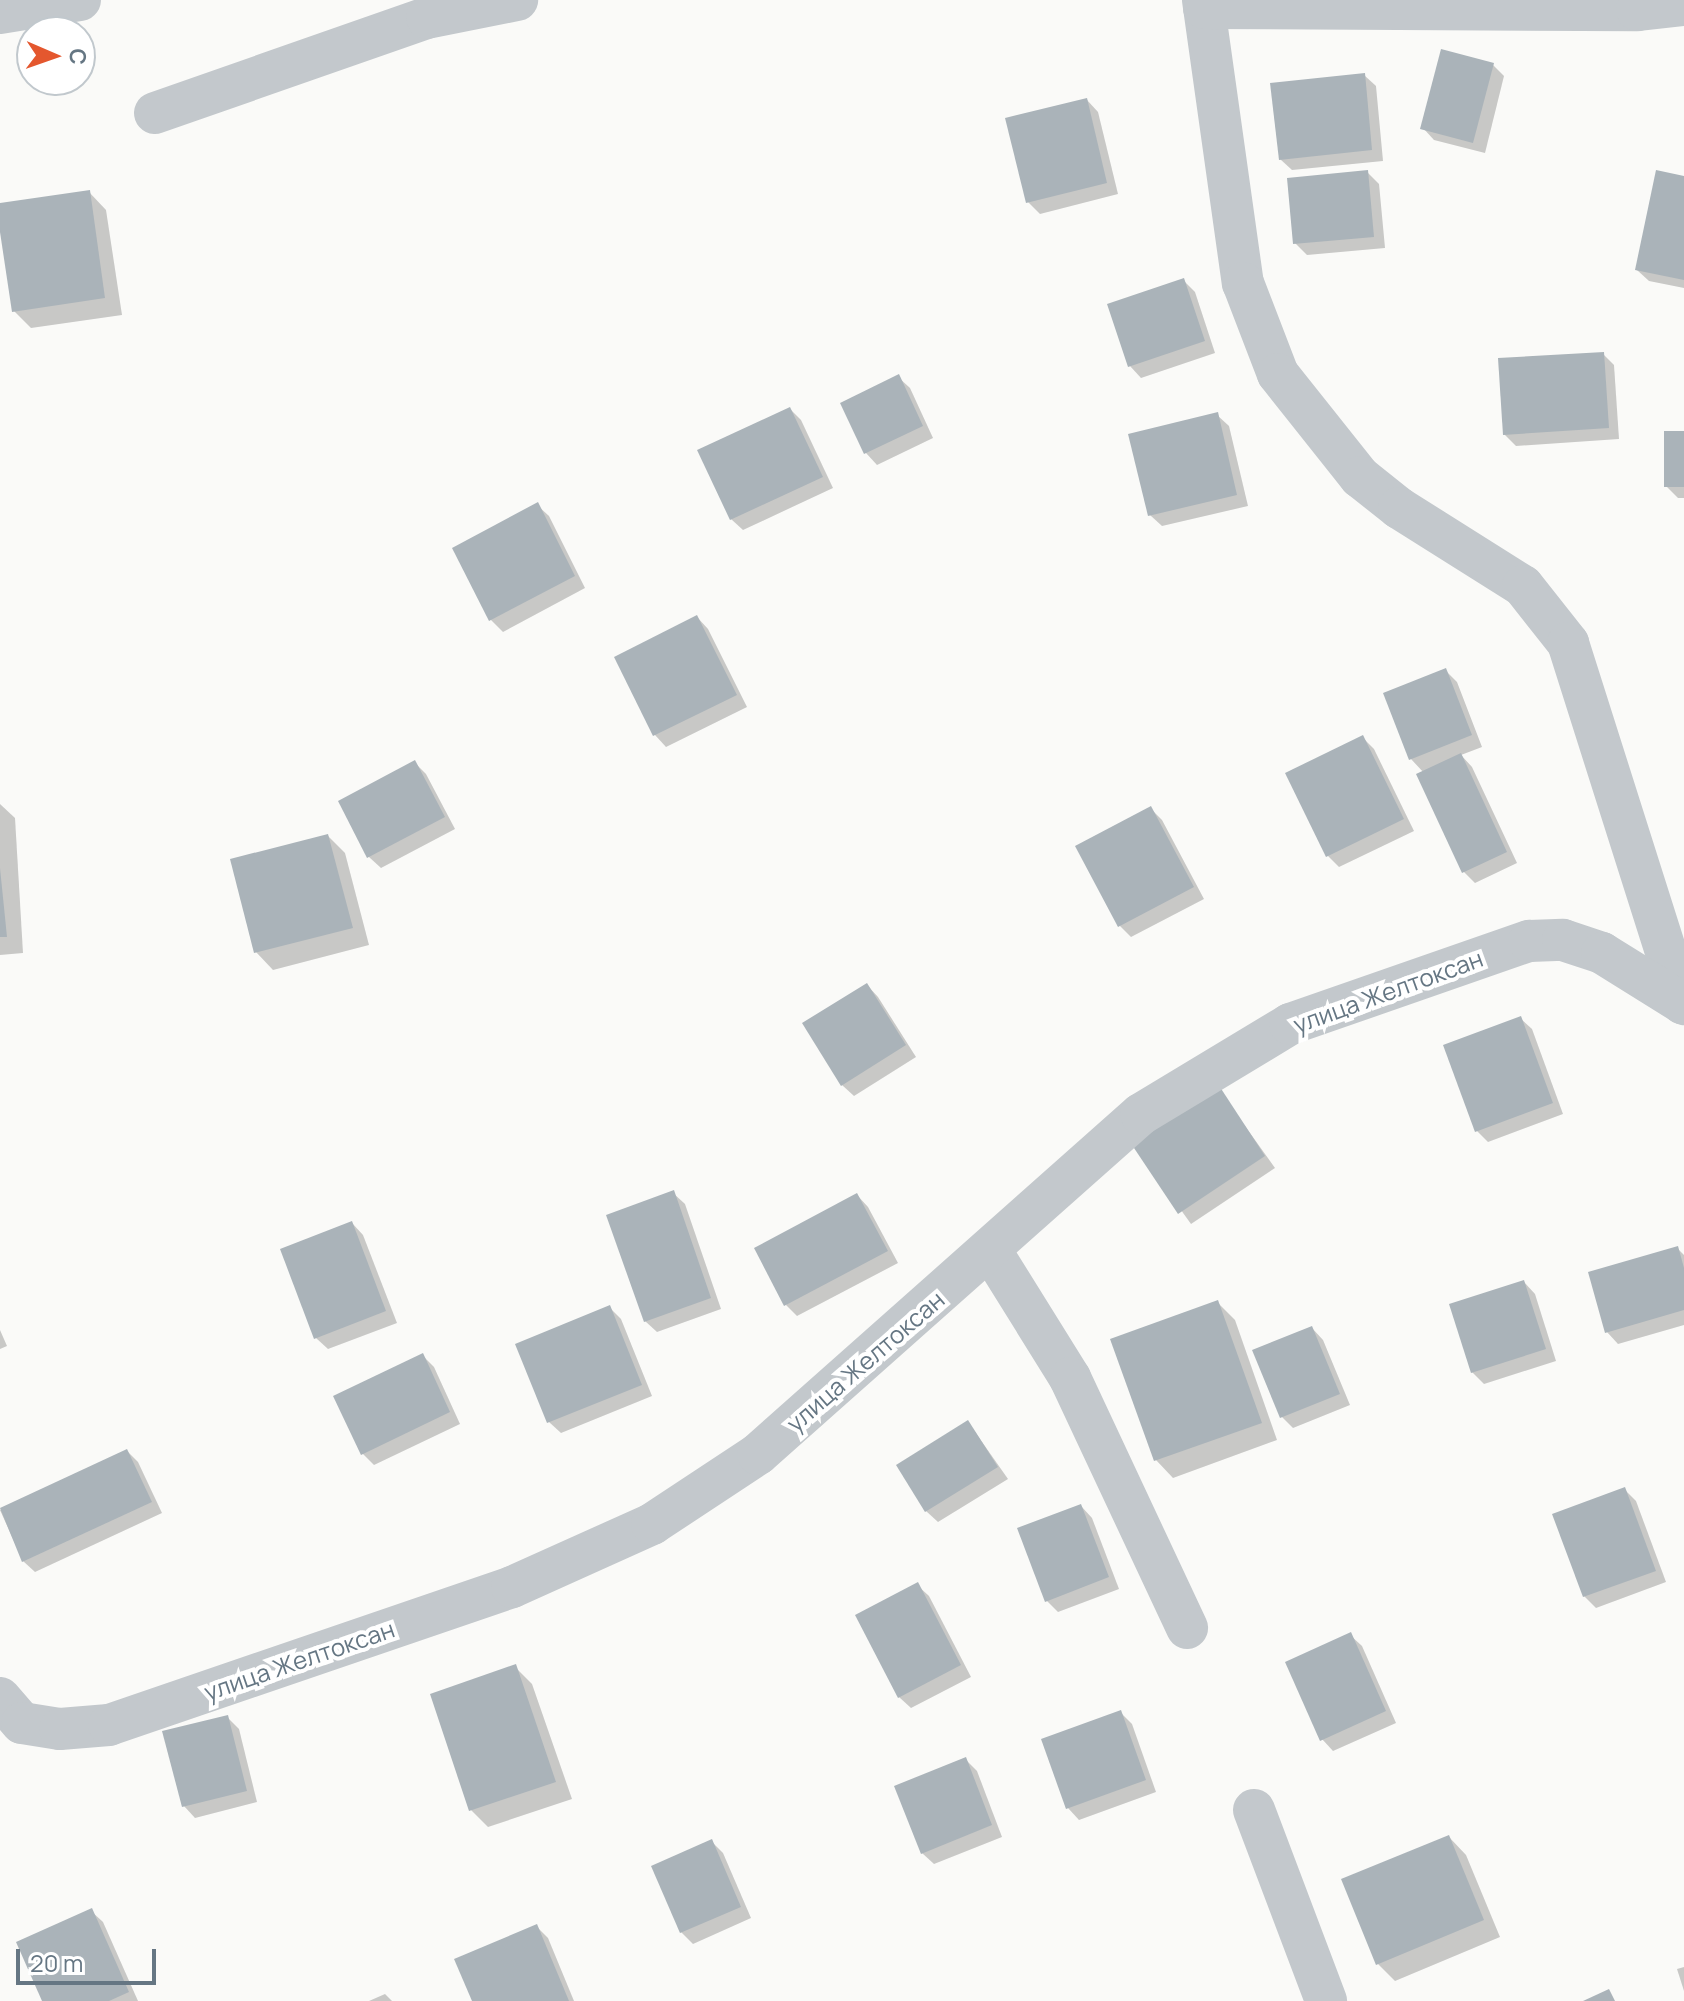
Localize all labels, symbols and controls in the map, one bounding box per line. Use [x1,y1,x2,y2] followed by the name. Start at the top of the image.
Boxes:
[16,16,96,96] north arrow
[63,48,93,65] text: С
[1289,943,1487,1039] street label: улица Желтоксан
[780,1285,950,1437] street label: улица Желтоксан
[200,1614,398,1706] street label: улица Желтоксан
[20,1933,160,1983] scale bar
[30,1946,83,1979] text: 20 m

